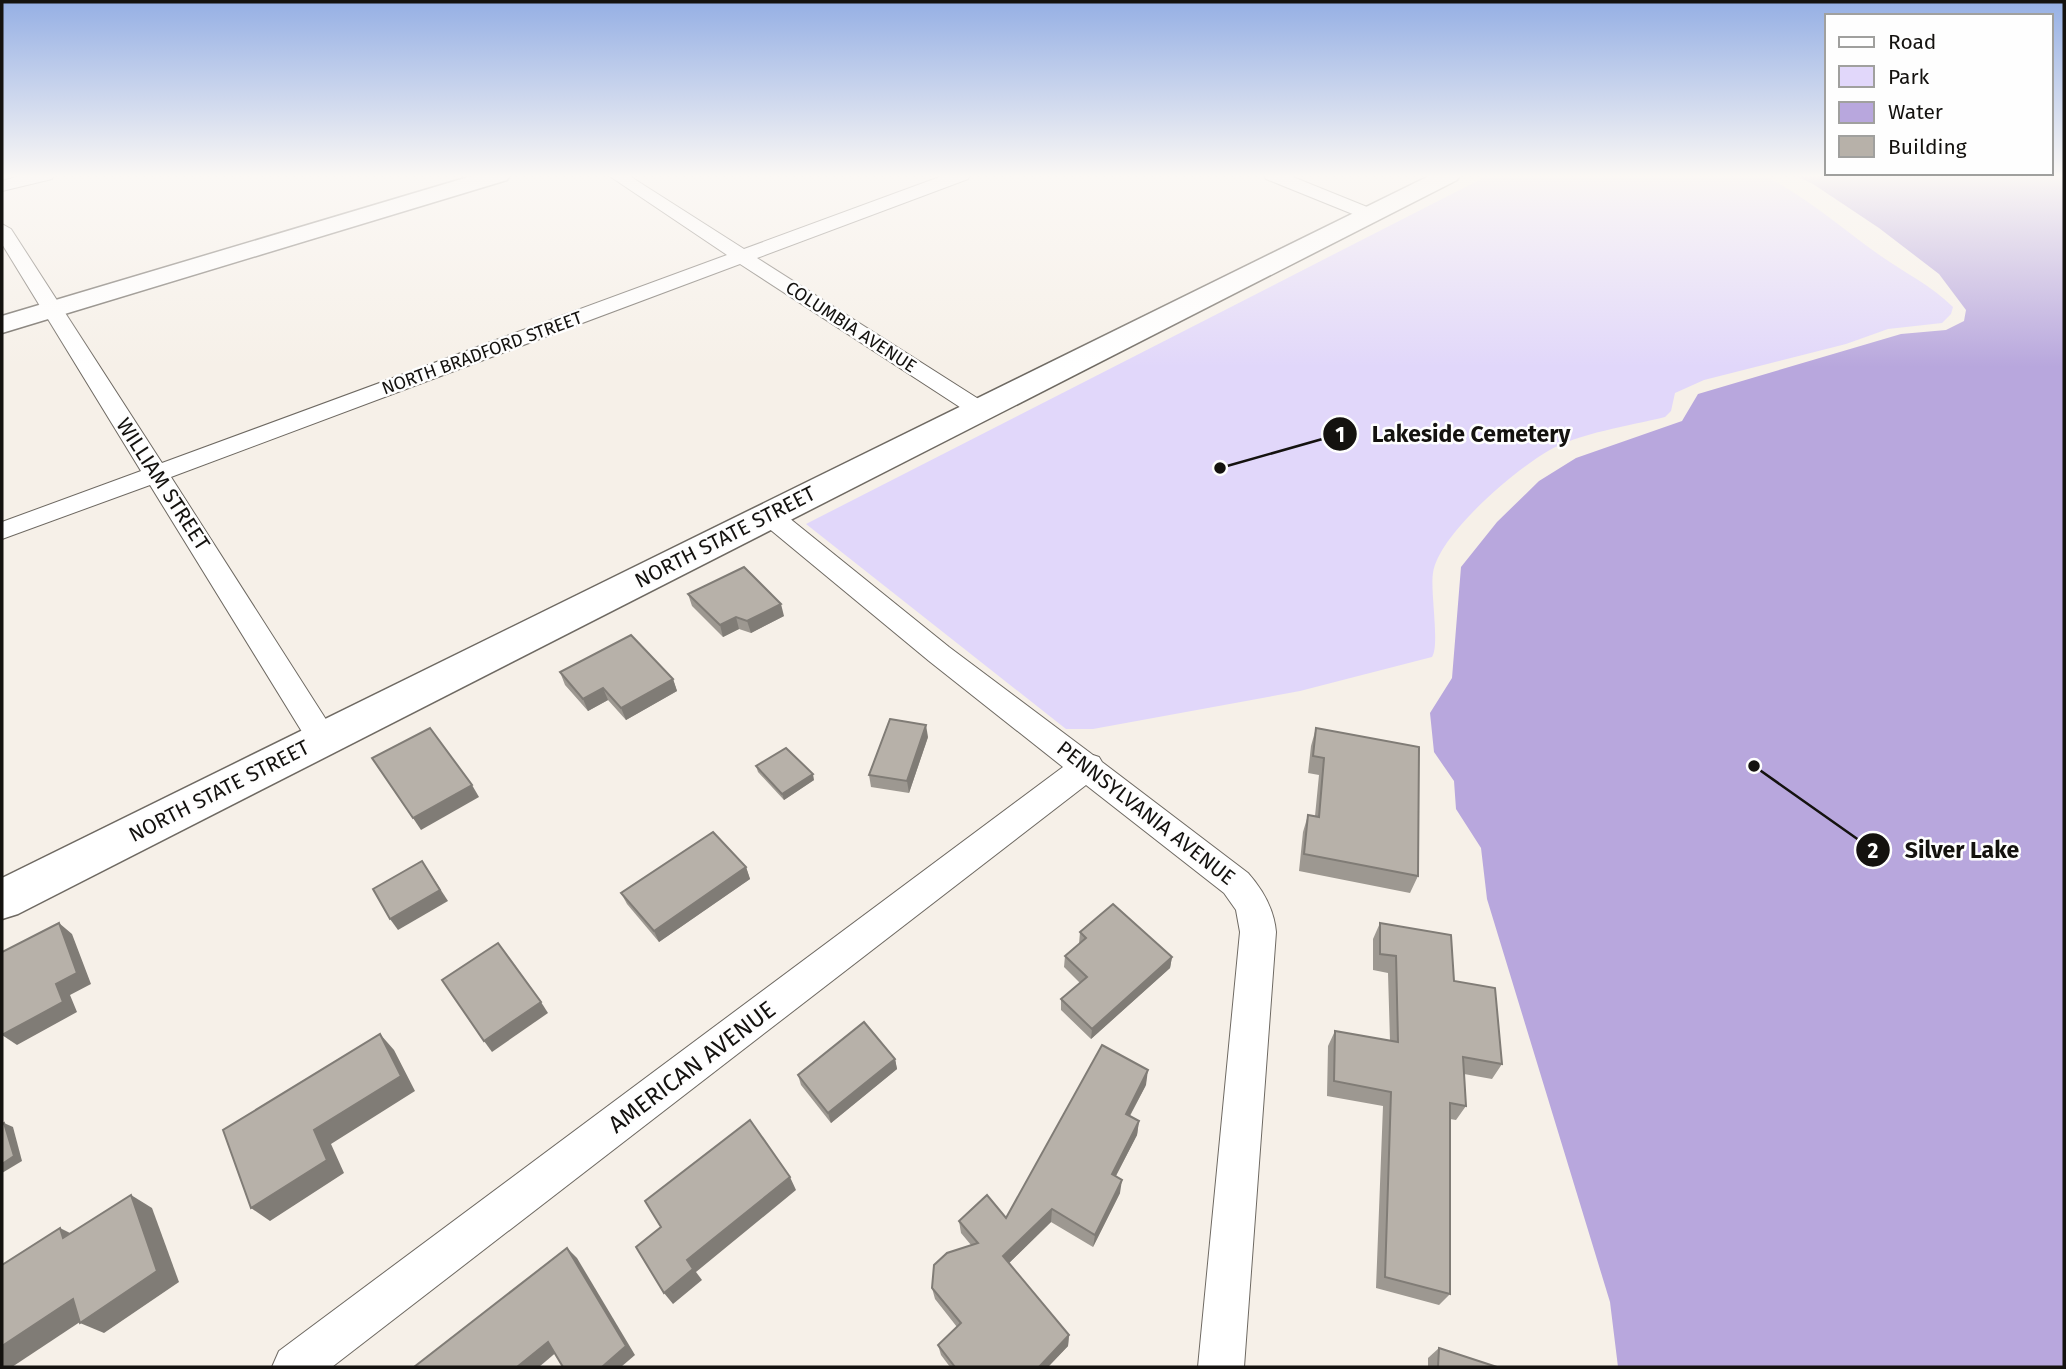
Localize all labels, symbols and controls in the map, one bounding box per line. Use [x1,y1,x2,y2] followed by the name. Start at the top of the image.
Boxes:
[1825,14,2052,175] legend
[1888,29,1936,55] text: Road
[1888,64,1930,90] text: Park
[1888,99,1943,125] text: Water
[1888,134,1967,160] text: Building
[781,277,921,377] street label: COLUMBIA AVENUE
[379,306,586,400] street label: NORTH BRADFORD STREET
[1323,412,1584,456] callout: Lakeside Cemetery
[111,413,215,555] street label: WILLIAM STREET
[1372,420,1571,448] text: Lakeside Cemetery
[1335,422,1345,448] text: 1
[630,480,820,594] street label: NORTH STATE STREET
[124,734,314,848] street label: NORTH STATE STREET
[1052,735,1240,891] street label: PENNSYLVANIA AVENUE
[1855,828,2033,872] callout: Silver Lake
[1905,836,2020,864] text: Silver Lake
[1868,838,1879,864] text: 2
[603,995,781,1139] street label: AMERICAN AVENUE

